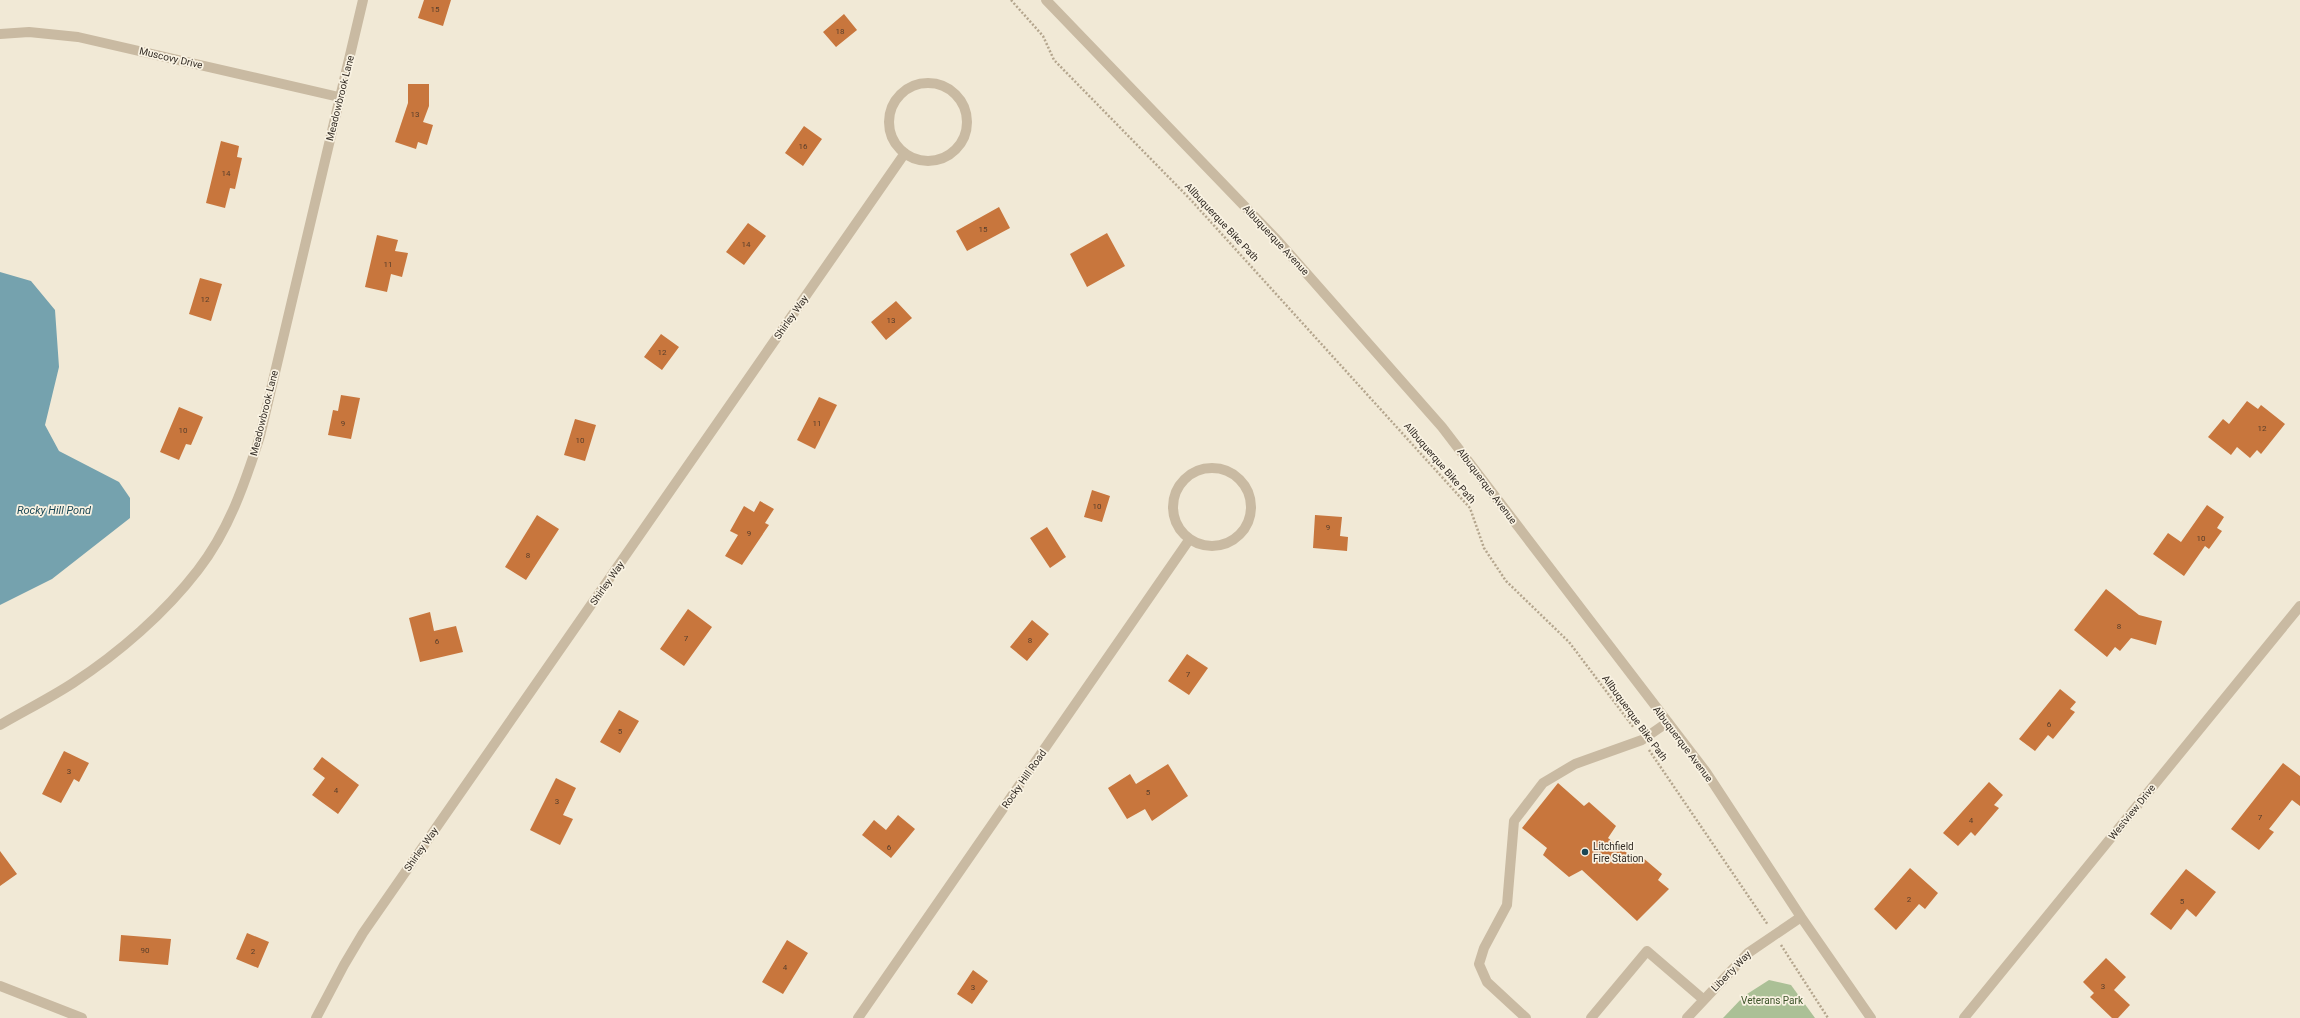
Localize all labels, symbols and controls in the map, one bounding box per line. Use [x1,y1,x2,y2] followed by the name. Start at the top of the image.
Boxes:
[431,5,440,14] house number: 15
[836,27,845,36] house number: 18
[138,45,204,71] street label: Muscovy Drive
[324,54,356,142] street label: Meadowbrook Lane
[411,110,420,119] house number: 13
[799,142,808,151] house number: 16
[222,169,231,178] house number: 14
[1183,181,1261,263] street label: Allbuquerque Bike Path
[1241,203,1311,277] street label: Albuquerque Avenue
[979,225,988,234] house number: 15
[742,240,751,249] house number: 14
[384,260,393,269] house number: 11
[772,293,810,341] street label: Shirley Way
[201,295,210,304] house number: 12
[887,316,896,325] house number: 13
[658,348,667,357] house number: 12
[248,369,280,457] street label: Meadowbrook Lane
[341,419,345,428] house number: 9
[813,419,822,428] house number: 11
[1402,420,1478,506] street label: Allbuquerque Bike Path
[2258,424,2267,433] house number: 12
[179,426,188,435] house number: 10
[576,436,585,445] house number: 10
[1455,446,1519,526] street label: Albuquerque Avenue
[1093,502,1102,511] house number: 10
[17,504,92,517] water label: Rocky Hill Pond
[1326,523,1330,532] house number: 9
[747,529,751,538] house number: 9
[2197,534,2206,543] house number: 10
[526,551,531,560] house number: 8
[588,559,626,607] street label: Shirley Way
[2117,622,2122,631] house number: 8
[684,634,689,643] house number: 7
[1028,636,1033,645] house number: 8
[435,637,440,646] house number: 6
[1186,670,1191,679] house number: 7
[1600,673,1670,763] street label: Allbuquerque Bike Path
[1651,704,1715,784] street label: Albuquerque Avenue
[2047,720,2052,729] house number: 6
[618,727,623,736] house number: 5
[1000,747,1048,811] street label: Rocky Hill Road
[67,767,71,776] house number: 3
[2106,782,2158,842] street label: Westview Drive
[334,786,339,795] house number: 4
[1146,788,1151,797] house number: 5
[555,797,559,806] house number: 3
[2258,813,2263,822] house number: 7
[1969,816,1974,825] house number: 4
[402,825,440,873] street label: Shirley Way
[1593,841,1644,864] place label: Litchfield Fire Station
[887,843,892,852] house number: 6
[1580,847,1590,857] marker: Litchfield Fire Station
[1907,895,1912,904] house number: 2
[2180,897,2185,906] house number: 5
[141,946,150,955] house number: 90
[251,947,256,956] house number: 2
[1709,948,1753,993] street label: Liberty Way
[783,963,788,972] house number: 4
[2101,982,2105,991] house number: 3
[971,983,975,992] house number: 3
[1741,995,1804,1006] park label: Veterans Park

